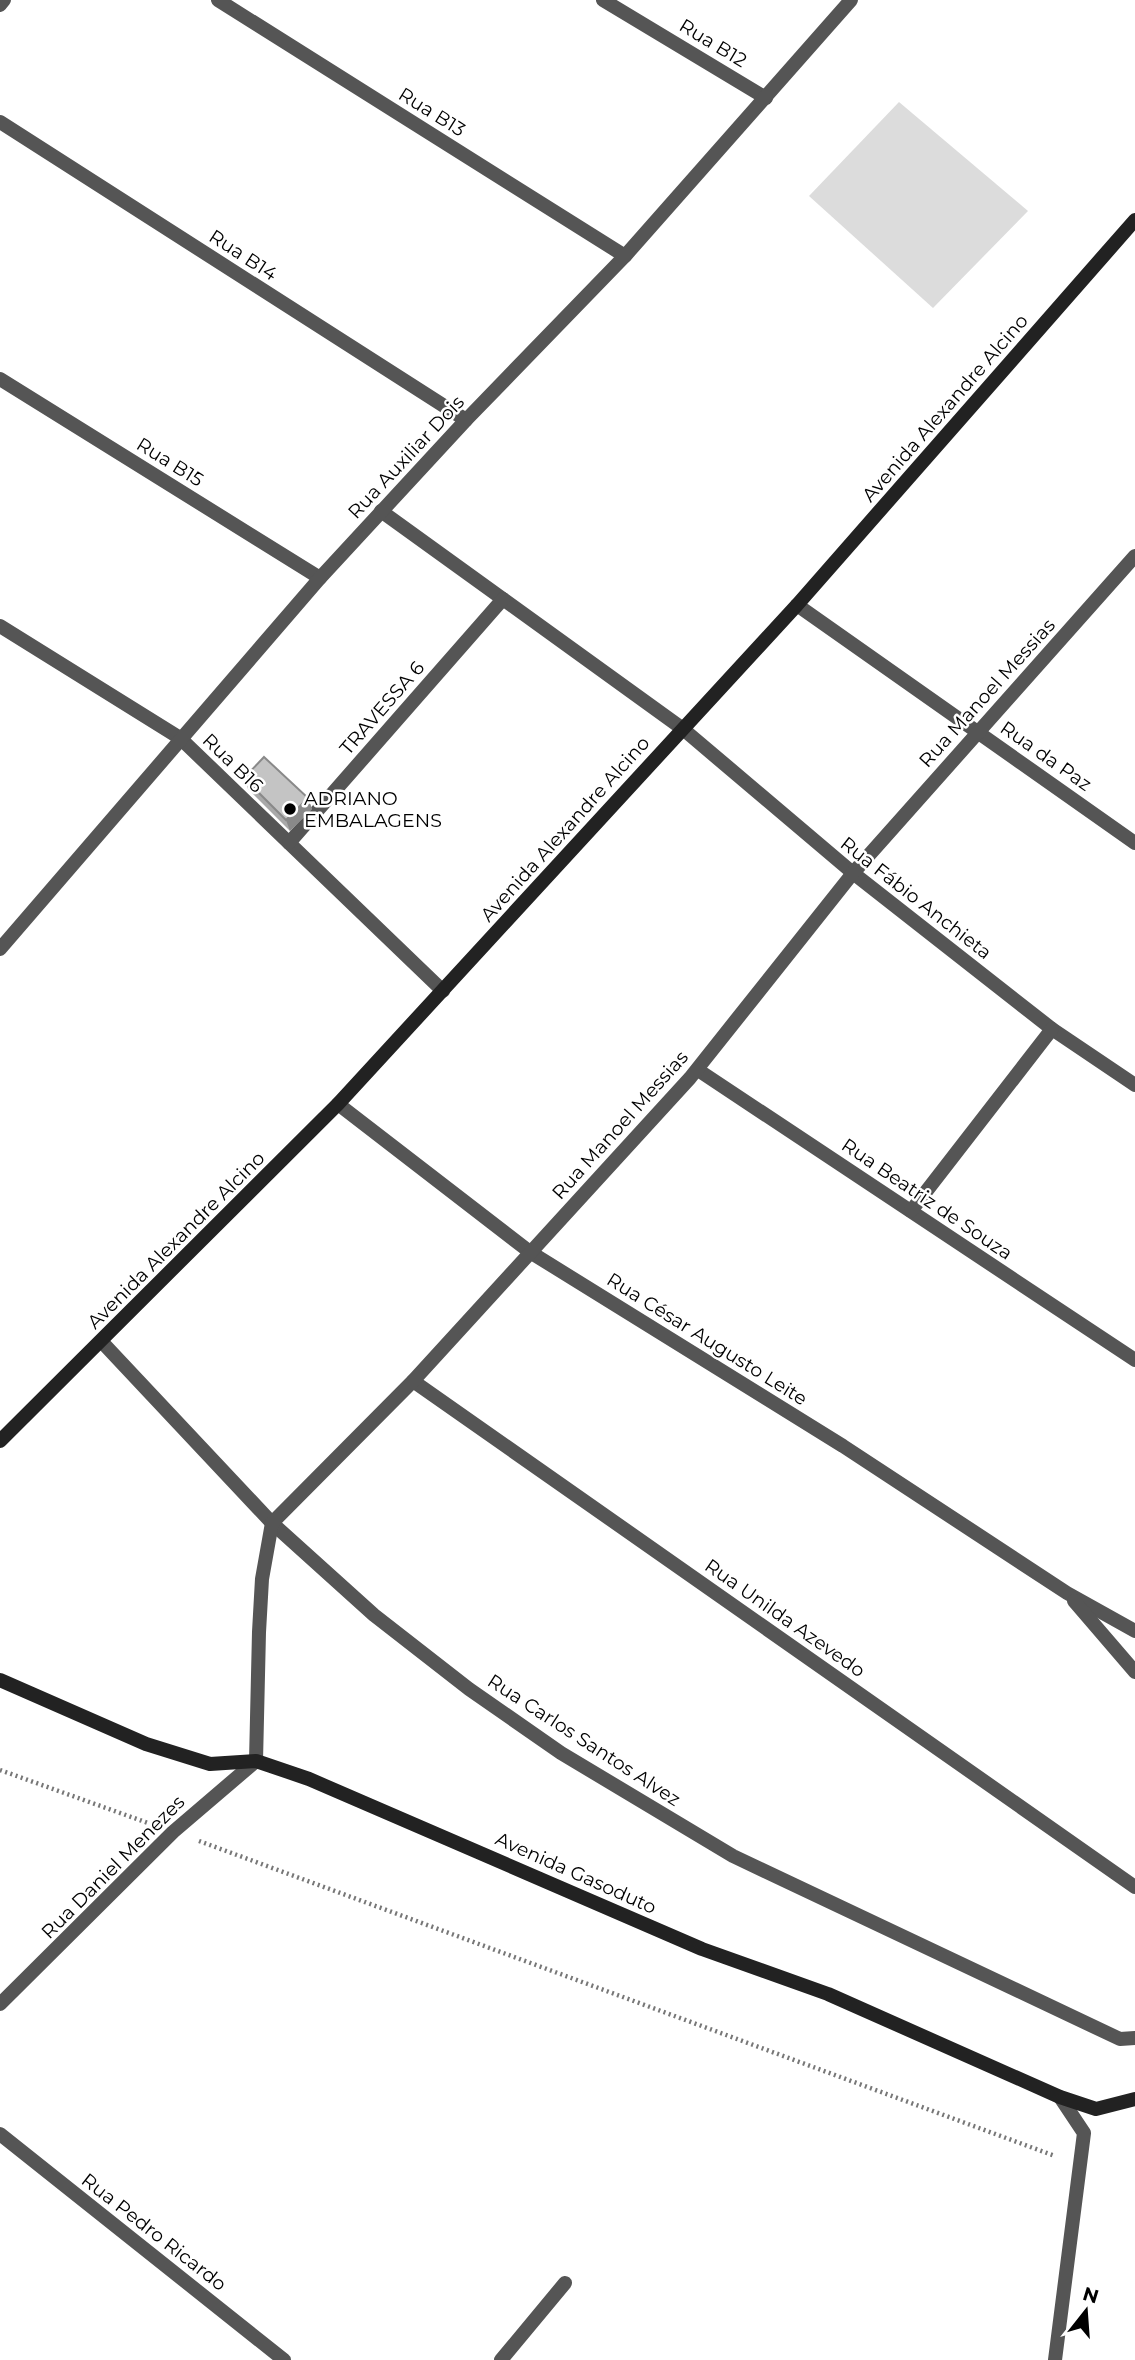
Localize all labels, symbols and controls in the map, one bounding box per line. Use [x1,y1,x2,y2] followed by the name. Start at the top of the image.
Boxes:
[675,14,751,72] street label: Rua B12
[394,82,470,142] street label: Rua B13
[205,225,282,286] street label: Rua B14
[857,309,1033,507] street label: Avenida Alexandre Alcino
[343,391,469,523] street label: Rua Auxiliar Dois
[132,432,208,492] street label: Rua B15
[914,614,1060,772] street label: Rua Manoel Messias
[335,656,429,760] street label: TRAVESSA 6
[996,716,1096,796] street label: Rua da Paz
[198,729,268,797] street label: Rua B16
[476,732,654,926] street label: Avenida Alexandre Alcino
[304,787,442,832] place label: ADRIANO EMBALAGENS
[282,801,298,817] marker: ADRIANO EMBALAGENS
[836,832,996,964] street label: Rua Fábio Anchieta
[547,1046,693,1204] street label: Rua Manoel Messias
[837,1133,1017,1265] street label: Rua Beatriz de Souza
[83,1146,270,1333] street label: Avenida Alexandre Alcino
[602,1268,812,1410] street label: Rua César Augusto Leite
[700,1554,870,1682] street label: Rua Unilda Azevedo
[483,1669,685,1811] street label: Rua Carlos Santos Alvez
[37,1791,189,1943] street label: Rua Daniel Menezes
[492,1827,660,1919] street label: Avenida Gasoduto
[77,2168,231,2296] street label: Rua Pedro Ricardo
[1051,2276,1121,2346] north arrow
[1080,2282,1102,2308] text: N

